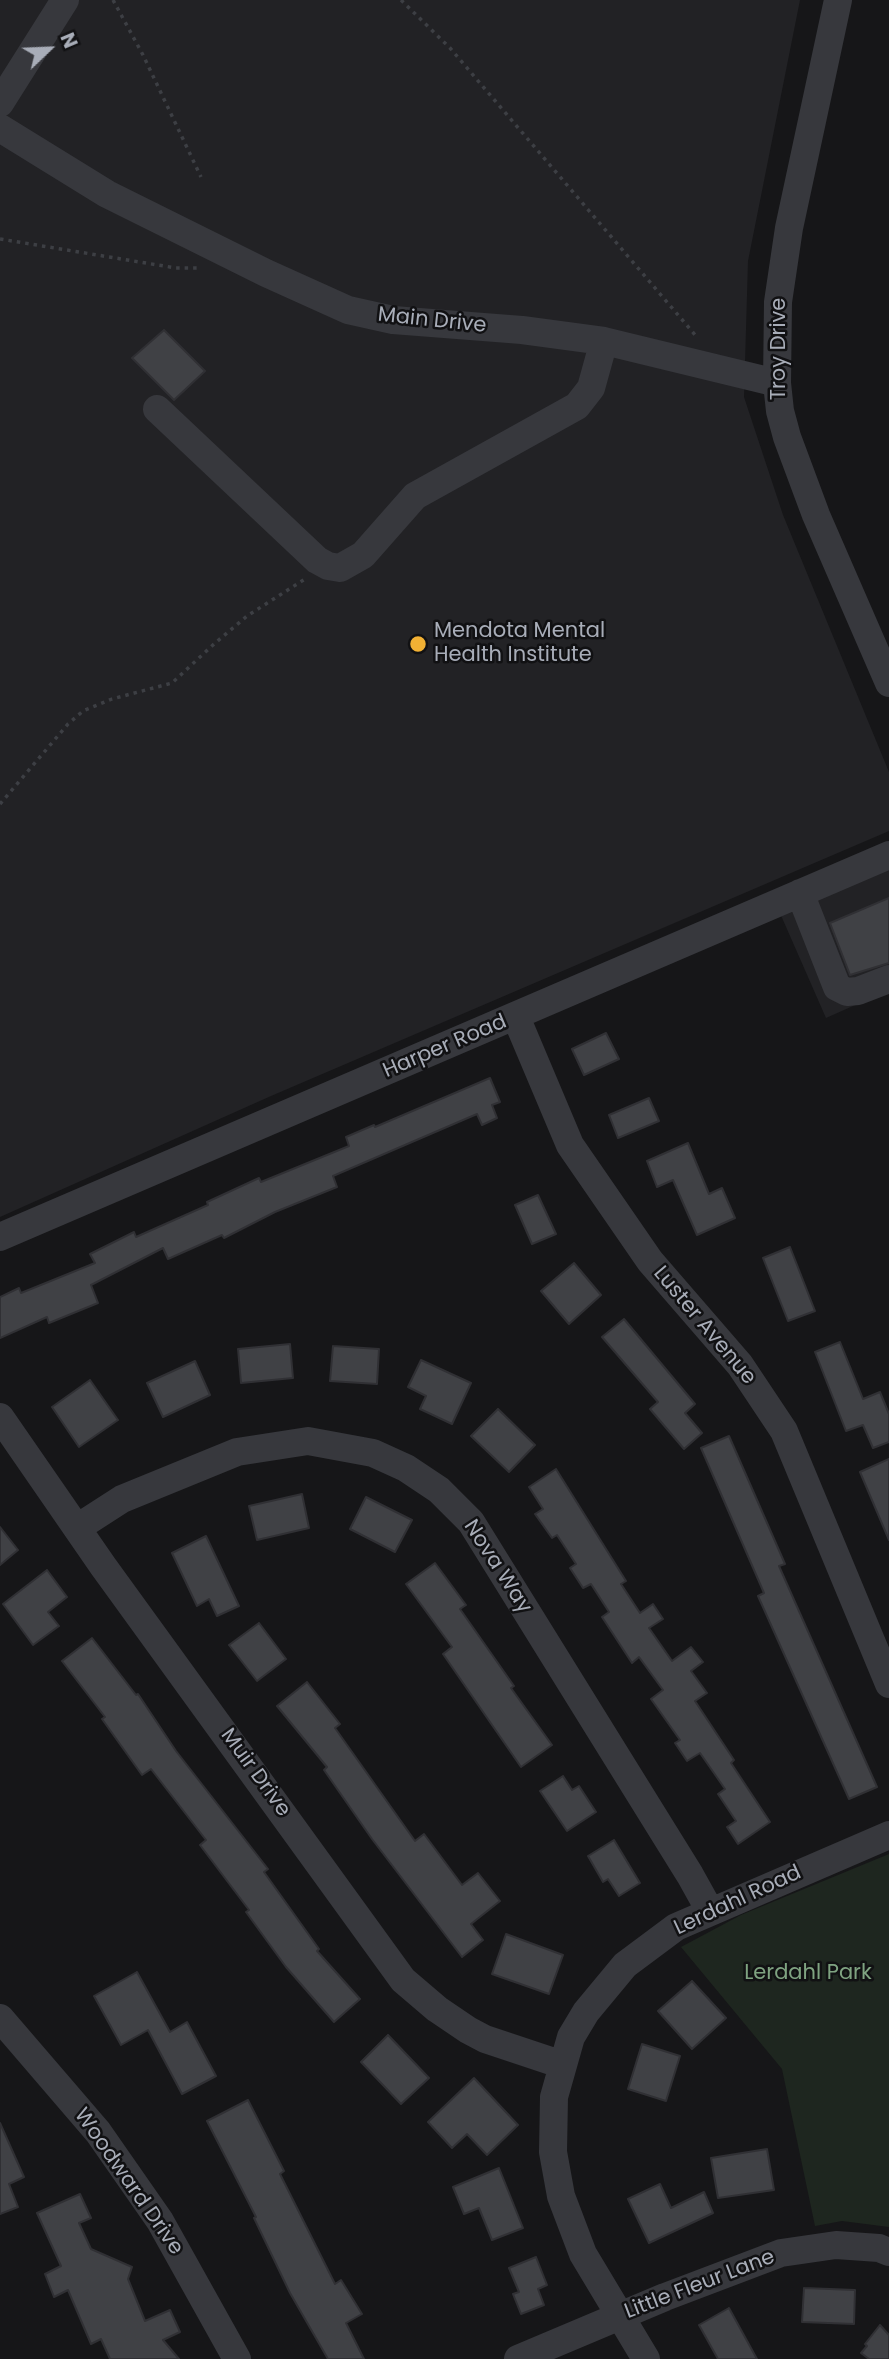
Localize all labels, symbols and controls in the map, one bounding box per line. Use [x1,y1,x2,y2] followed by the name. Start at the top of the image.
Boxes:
[14,14,84,84] north arrow
[54,29,84,52] text: N
[767,298,793,400] street label: Troy Drive
[376,303,488,339] street label: Main Drive
[434,619,605,669] place label: Mendota Mental Health Institute
[408,634,428,654] marker: Mendota Mental Health Institute
[379,1010,511,1084] street label: Harper Road
[647,1262,761,1390] street label: Luster Avenue
[457,1516,537,1618] street label: Nova Way
[215,1724,295,1822] street label: Muir Drive
[671,1861,805,1941] street label: Lerdahl Road
[744,1961,872,1987] park label: Lerdahl Park
[68,2104,188,2260] street label: Woodward Drive
[621,2245,779,2325] street label: Little Fleur Lane

